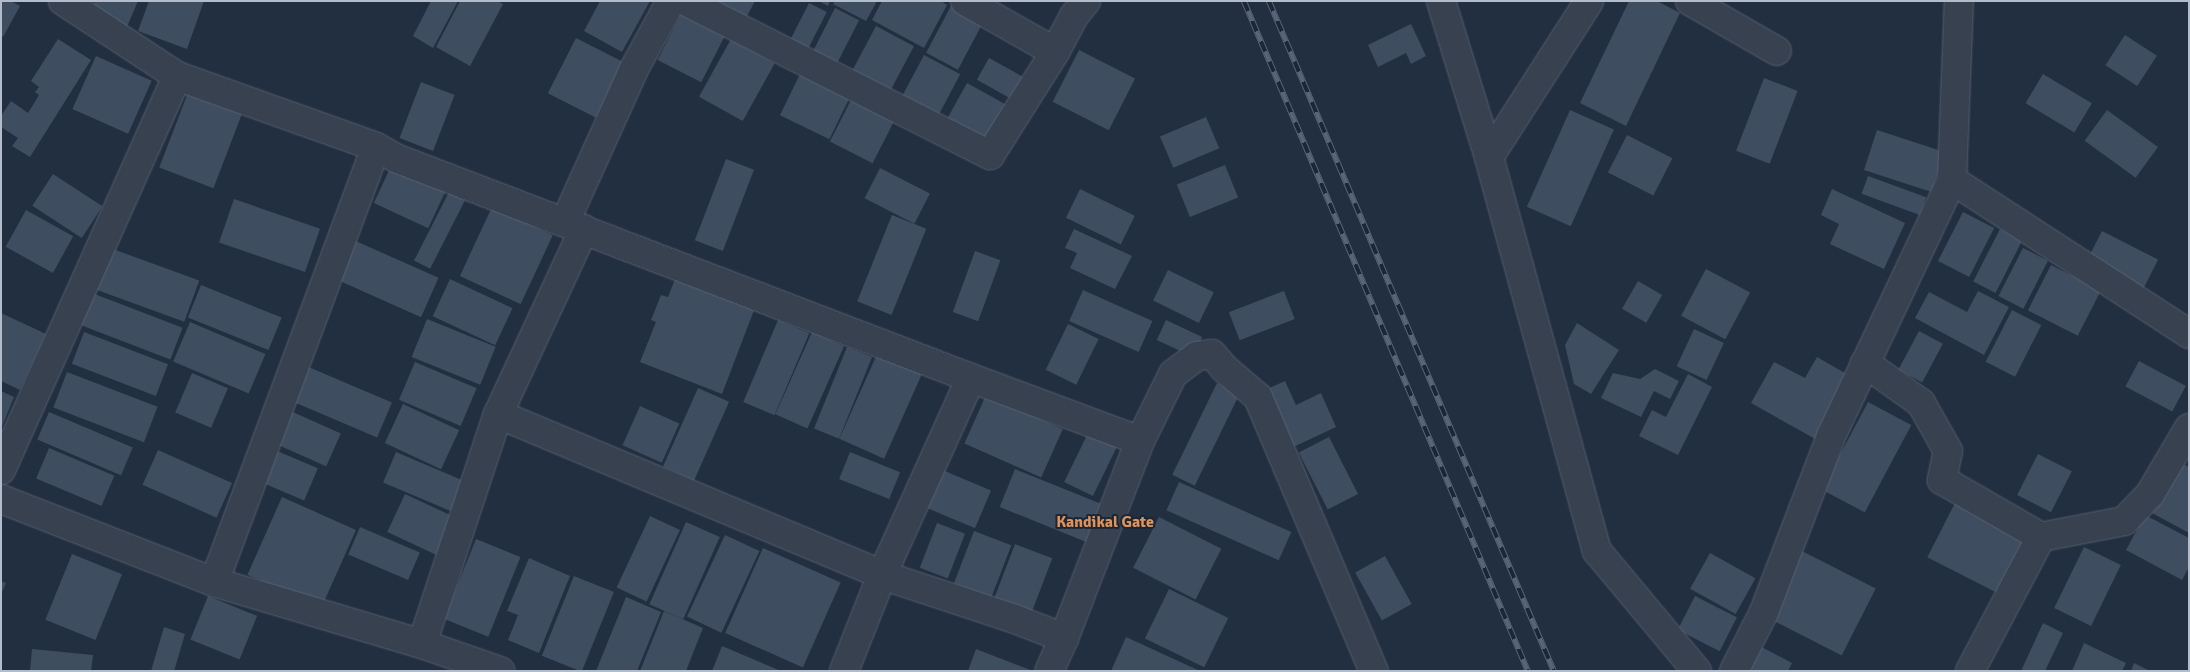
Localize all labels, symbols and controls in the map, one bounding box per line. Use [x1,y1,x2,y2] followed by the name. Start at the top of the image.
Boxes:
[1056,512,1154,532] district label: Kandikal Gate

